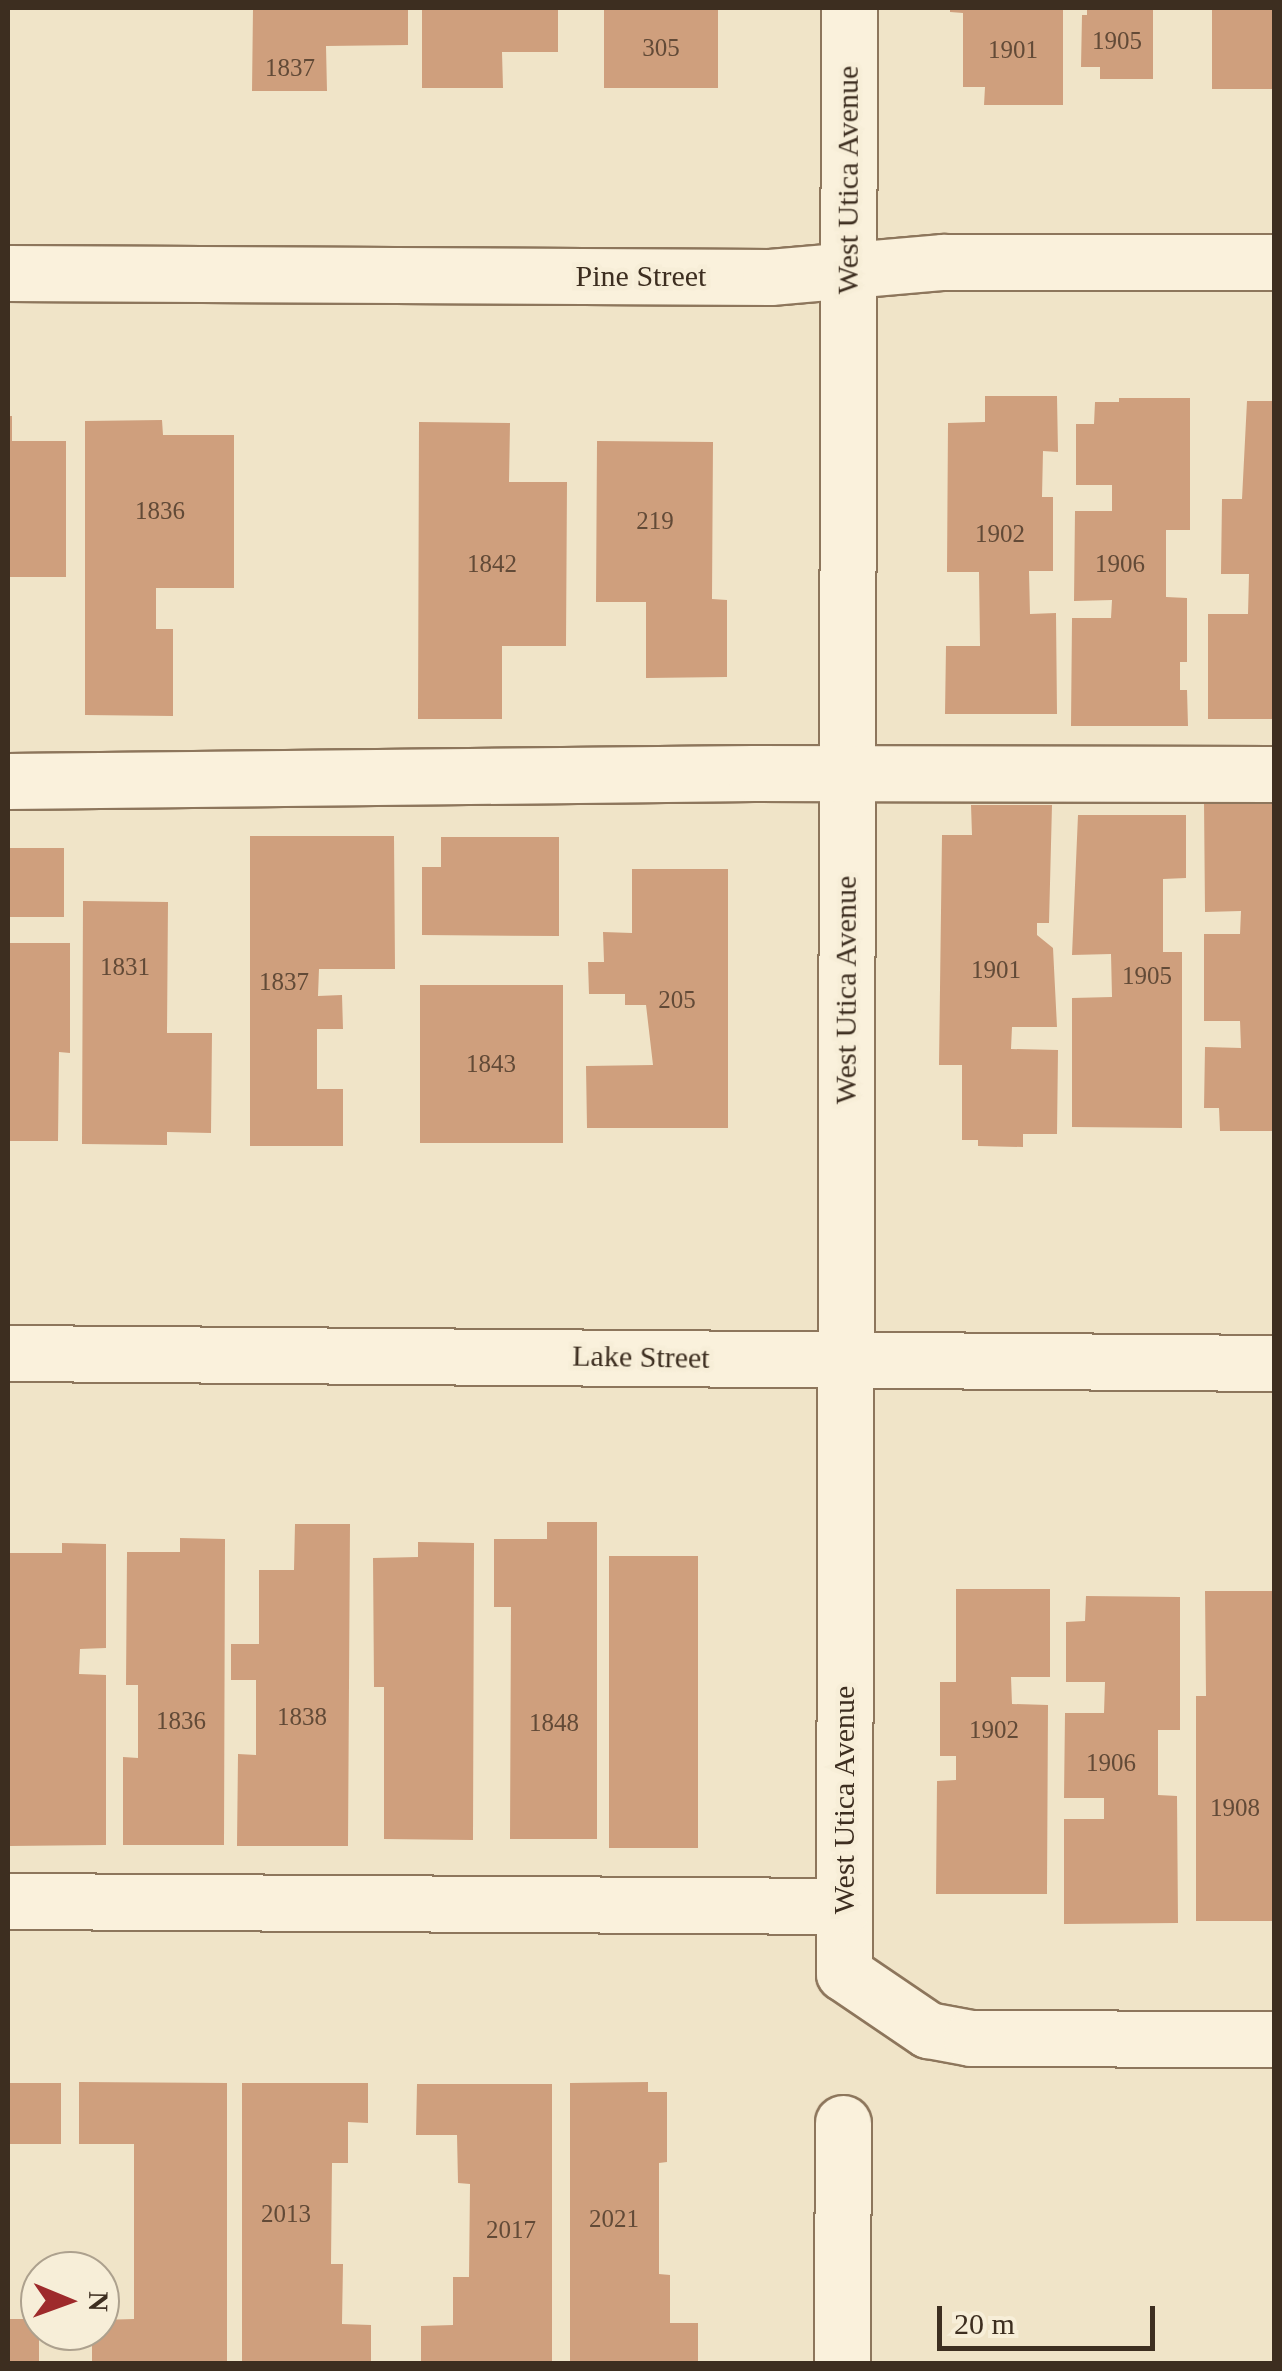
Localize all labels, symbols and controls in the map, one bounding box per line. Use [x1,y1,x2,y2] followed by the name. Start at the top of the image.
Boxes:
[1092,26,1142,56] house number: 1905
[642,33,680,63] house number: 305
[988,35,1038,65] house number: 1901
[265,53,315,83] house number: 1837
[830,65,866,295] street label: West Utica Avenue
[576,258,706,294] street label: Pine Street
[135,496,185,526] house number: 1836
[636,506,674,536] house number: 219
[975,519,1025,549] house number: 1902
[467,549,517,579] house number: 1842
[1095,549,1145,579] house number: 1906
[828,875,864,1105] street label: West Utica Avenue
[100,952,150,982] house number: 1831
[971,955,1021,985] house number: 1901
[1122,961,1172,991] house number: 1905
[259,967,309,997] house number: 1837
[658,985,696,1015] house number: 205
[466,1049,516,1079] house number: 1843
[572,1338,710,1376] street label: Lake Street
[826,1685,862,1915] street label: West Utica Avenue
[277,1702,327,1732] house number: 1838
[156,1706,206,1736] house number: 1836
[529,1708,579,1738] house number: 1848
[969,1715,1019,1745] house number: 1902
[1086,1748,1136,1778] house number: 1906
[1210,1793,1260,1823] house number: 1908
[261,2199,311,2229] house number: 2013
[589,2204,639,2234] house number: 2021
[486,2215,536,2245] house number: 2017
[20,2251,120,2351] north arrow
[942,2286,1160,2348] scale bar
[83,2291,114,2312] text: N
[954,2307,1015,2340] text: 20 m

